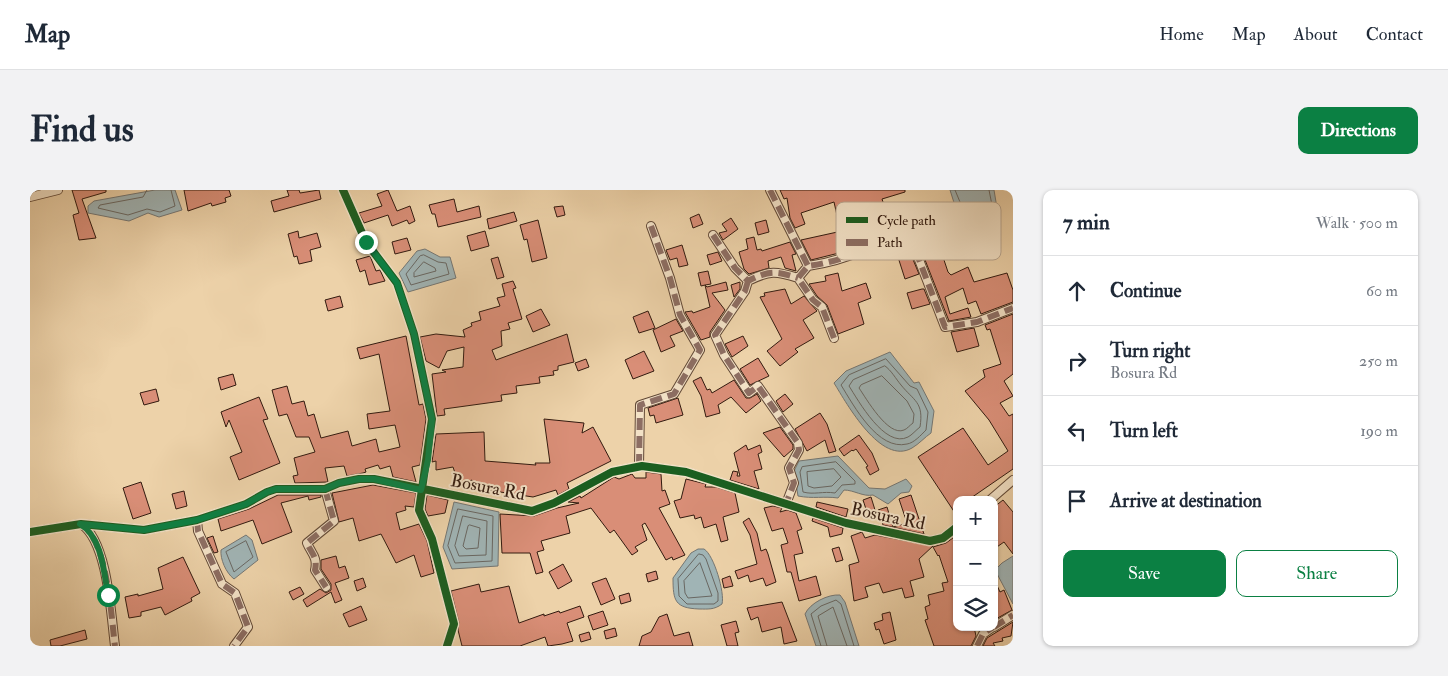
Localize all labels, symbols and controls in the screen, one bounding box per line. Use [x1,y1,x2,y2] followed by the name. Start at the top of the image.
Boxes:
[25,19,70,50] text: Map
[1159,23,1204,46] text: Home
[1232,23,1266,46] text: Map
[1294,23,1338,46] text: About
[1366,23,1423,46] text: Contact
[1298,107,1418,154] button: Directions
[30,108,134,152] text: Find us
[836,202,1001,260] legend
[1063,209,1110,236] text: 7 min
[877,212,937,230] text: Cycle path
[1316,213,1398,233] text: Walk · 500 m
[355,231,378,254] route end
[877,234,903,251] text: Path
[1063,277,1091,305] icon: ahead
[1110,279,1181,303] text: Continue
[1366,281,1398,301] text: 60 m
[1110,339,1190,363] text: Turn right
[1063,347,1091,375] icon: right
[1359,351,1398,371] text: 250 m
[1110,363,1177,383] text: Bosura Rd
[1063,417,1091,445] icon: left
[1110,419,1178,443] text: Turn left
[1360,421,1398,441] text: 190 m
[449,469,527,506] street label: Bosura Rd
[1063,487,1091,515] icon: arrive
[1110,489,1262,513] text: Arrive at destination
[953,496,998,631] map controls
[953,496,998,541] button: +
[849,497,927,536] street label: Bosura Rd
[953,541,998,586] button: −
[1063,550,1226,597] button: Save
[1236,550,1398,597] button: Share
[97,584,120,607] route start
[953,586,998,631] button: layers

